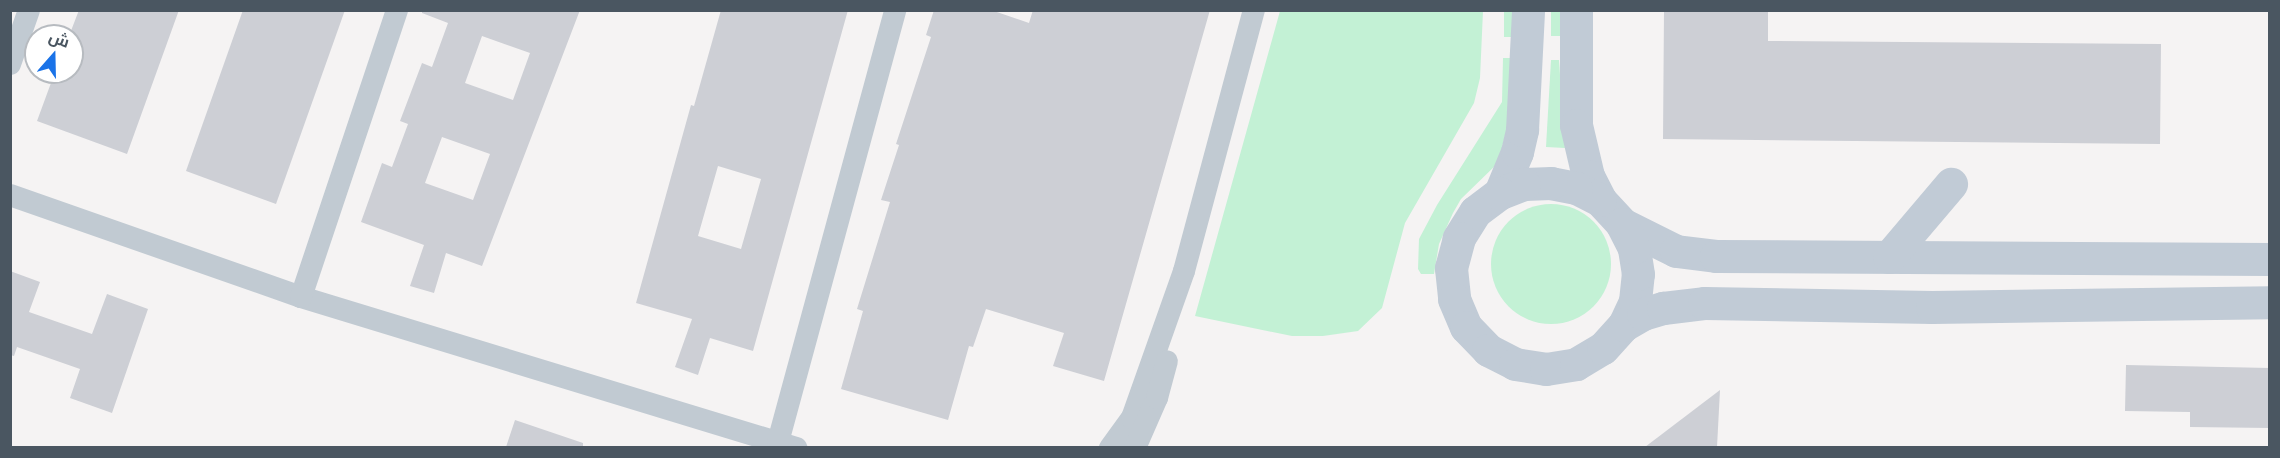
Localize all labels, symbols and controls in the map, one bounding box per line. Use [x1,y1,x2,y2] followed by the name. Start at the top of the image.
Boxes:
[24,24,84,84] north arrow
[46,25,73,53] text: ش

